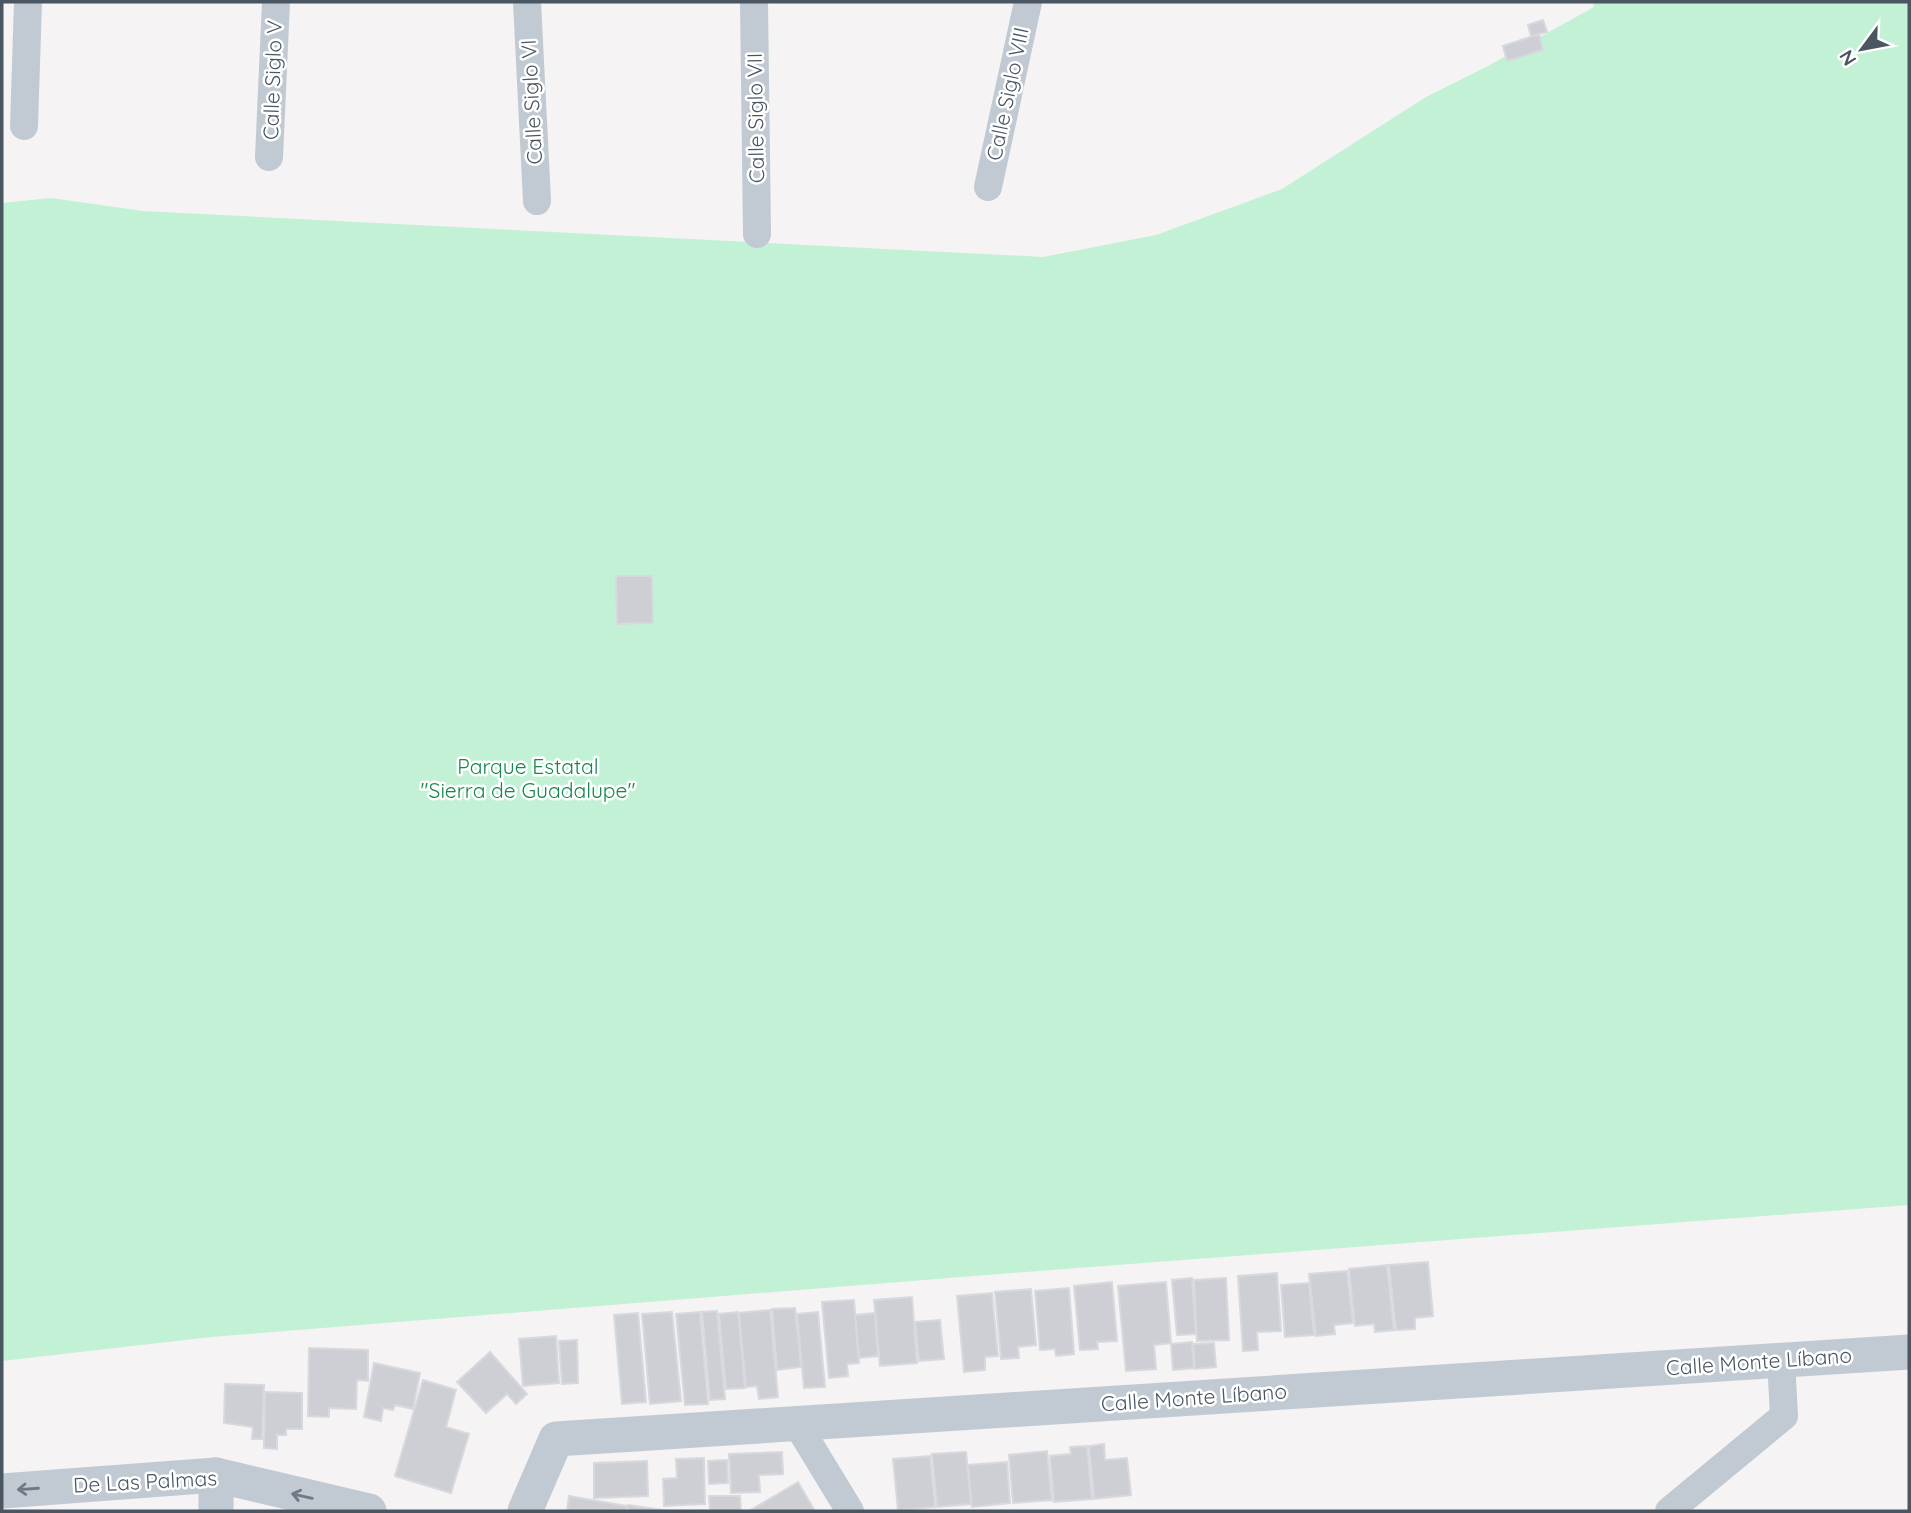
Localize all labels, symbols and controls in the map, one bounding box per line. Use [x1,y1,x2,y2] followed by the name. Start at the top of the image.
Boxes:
[1827,14,1897,84] north arrow
[257,20,287,140] street label: Calle Siglo V
[980,25,1034,163] street label: Calle Siglo VIII
[515,39,547,165] street label: Calle Siglo VI
[1834,46,1861,70] text: N
[741,53,769,183] street label: Calle Siglo VII
[421,753,635,803] park label: Parque Estatal "Sierra de Guadalupe"
[1665,1342,1853,1380] street label: Calle Monte Líbano
[1100,1378,1288,1416] street label: Calle Monte Líbano
[72,1464,218,1498] street label: De Las Palmas
[18,1483,40,1496] one-way arrow
[291,1488,314,1502] one-way arrow

